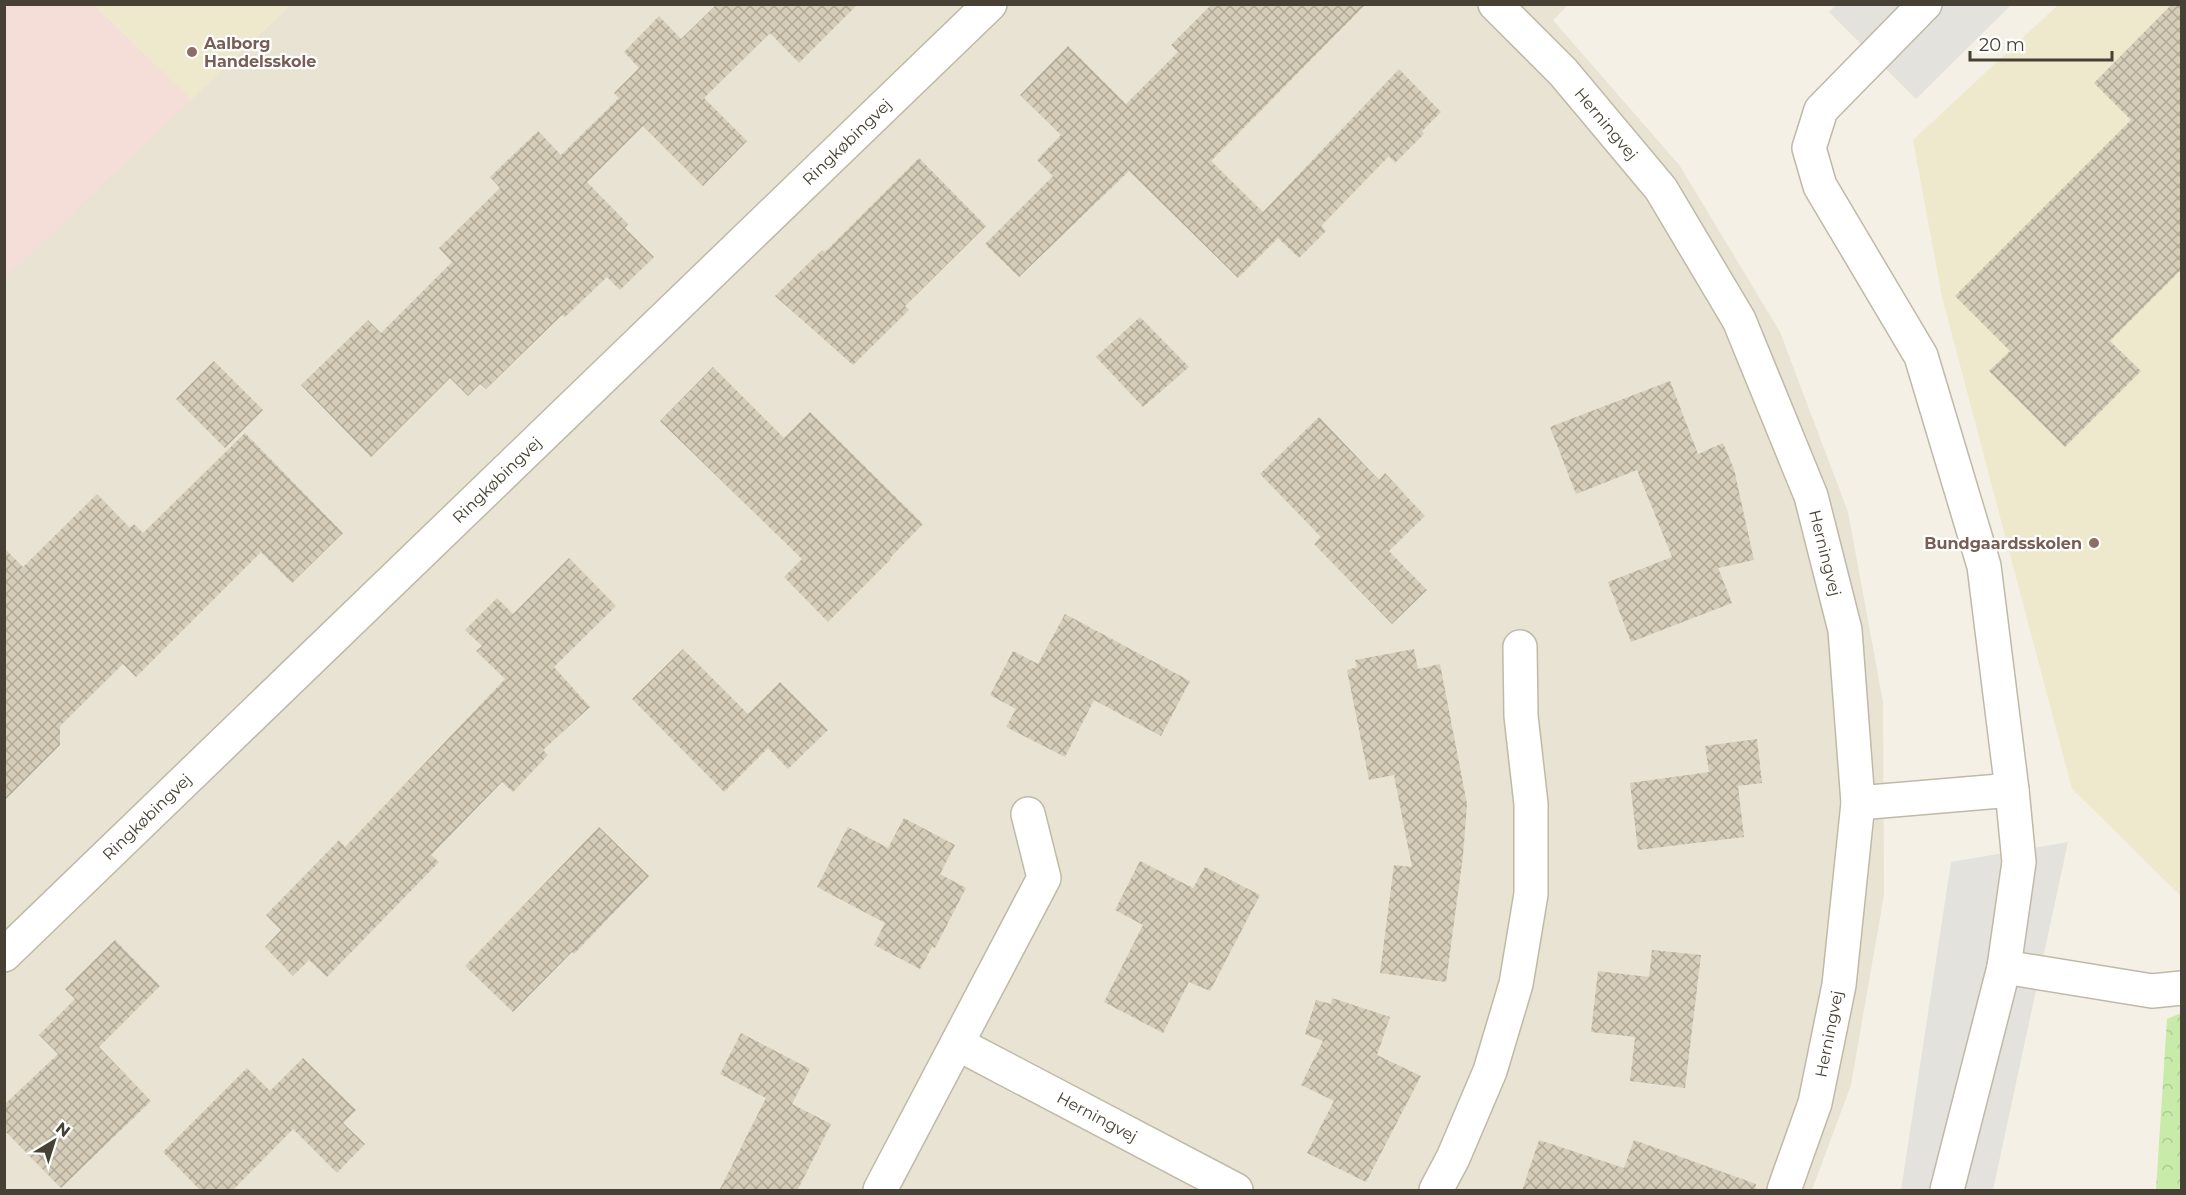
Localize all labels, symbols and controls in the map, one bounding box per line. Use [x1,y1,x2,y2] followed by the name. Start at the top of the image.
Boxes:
[1970,24,2112,62] scale bar
[203,34,316,71] place label: Aalborg Handelsskole
[1979,34,2025,56] text: 20 m
[185,45,199,59] marker: Aalborg Handelsskole
[1570,84,1642,164] street label: Herningvej
[799,95,895,189] street label: Ringkøbingvej
[449,433,545,527] street label: Ringkøbingvej
[1805,508,1845,598] street label: Herningvej
[1924,534,2082,553] place label: Bundgaardsskolen
[2087,536,2101,550] marker: Bundgaardsskolen
[99,770,195,864] street label: Ringkøbingvej
[1811,989,1847,1079] street label: Herningvej
[1054,1088,1140,1146] street label: Herningvej
[24,1111,84,1171] north arrow
[52,1118,74,1141] text: N

